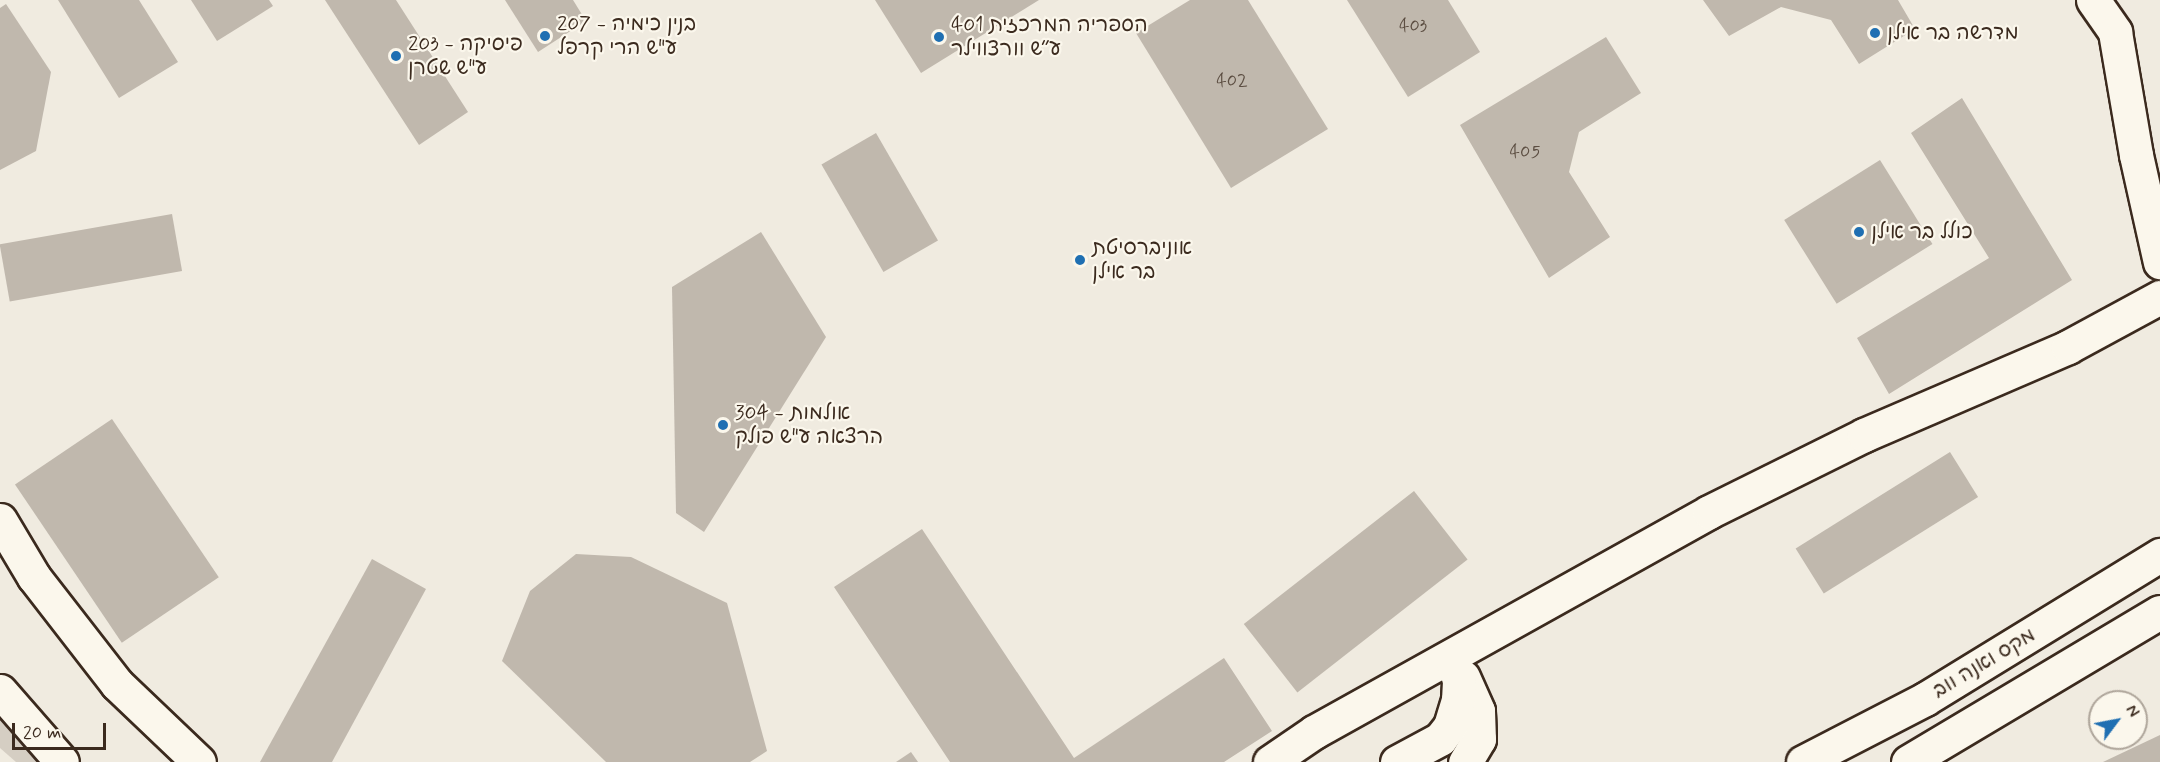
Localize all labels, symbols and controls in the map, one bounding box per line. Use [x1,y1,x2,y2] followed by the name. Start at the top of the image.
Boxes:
[557,11,696,61] place label: 207 - בנין כימיה ע"ש הרי קרפל
[951,12,1148,62] place label: 401 הספריה המרכזית ע״ש וורצווילר
[1399,15,1427,37] house number: 403
[1887,20,2019,46] place label: מדרשה בר אילן
[1868,26,1882,40] marker: מדרשה בר אילן
[538,29,552,43] marker: 207 - בנין כימיה ע"ש הרי קרפל
[932,30,946,44] marker: 401 הספריה המרכזית ע״ש וורצווילר
[408,31,523,81] place label: 203 - פיסיקה ע"ש שטרן
[389,49,403,63] marker: 203 - פיסיקה ע"ש שטרן
[1216,70,1248,92] house number: 402
[1510,141,1540,163] house number: 405
[1871,219,1973,245] place label: כולל בר אילן
[1852,225,1866,239] marker: כולל בר אילן
[1092,235,1192,285] place label: אוניברסיטת בר אילן
[1073,253,1087,267] marker: אוניברסיטת בר אילן
[735,400,883,450] place label: 304 - אולמות הרצאה ע"ש פולק
[716,418,730,432] marker: 304 - אולמות הרצאה ע"ש פולק
[1928,622,2040,704] street label: מקס ואנה ווב
[2088,690,2148,750] north arrow
[2120,701,2144,721] text: N
[15,711,110,749] scale bar
[23,721,61,745] text: 20 m

